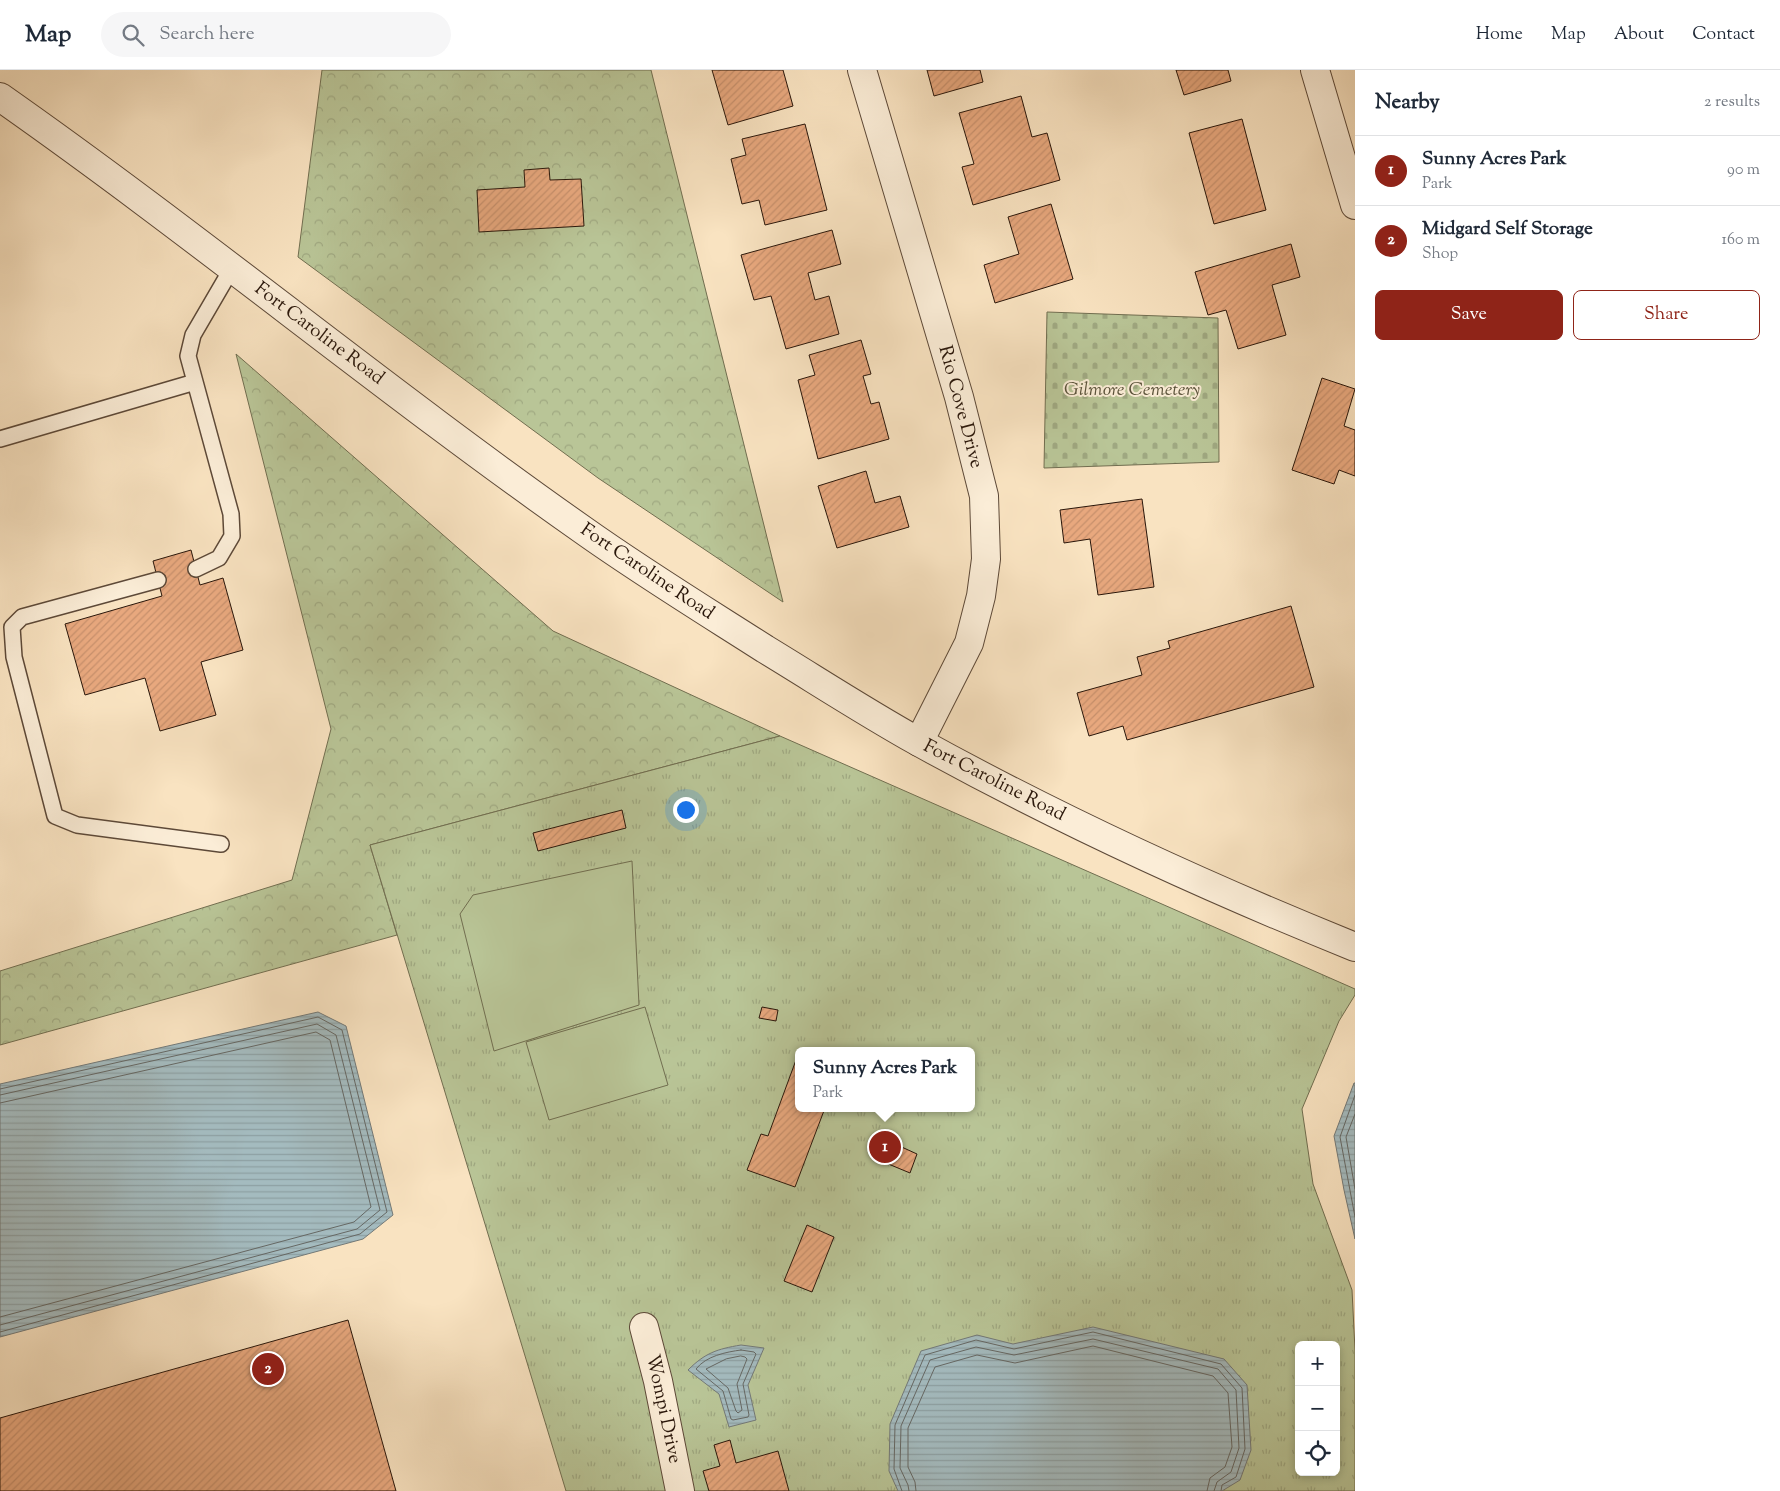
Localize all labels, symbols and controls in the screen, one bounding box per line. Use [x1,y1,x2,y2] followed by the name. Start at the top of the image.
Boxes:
[101,12,451,57] search box
[25,18,71,52] text: Map
[119,21,147,49] icon: search
[159,21,255,48] text: Search here
[1476,22,1523,48] text: Home
[1551,22,1586,48] text: Map
[1614,22,1664,48] text: About
[1692,22,1755,48] text: Contact
[1375,88,1440,118] text: Nearby
[1704,91,1760,114] text: 2 results
[1422,146,1567,173] text: Sunny Acres Park
[1388,159,1394,182] text: 1
[1727,159,1760,182] text: 90 m
[1422,173,1453,196] text: Park
[1422,216,1593,243] text: Midgard Self Storage
[1387,229,1395,252] text: 2
[1722,229,1760,252] text: 160 m
[1422,243,1458,266] text: Shop
[248,276,390,392] street label: Fort Caroline Road
[1375,290,1563,340] button: Save
[1573,290,1760,340] button: Share
[931,343,989,471] street label: Rio Cove Drive
[1064,377,1200,404] park label: Gilmore Cemetery
[575,517,720,627] street label: Fort Caroline Road
[918,733,1070,829] street label: Fort Caroline Road
[673,797,699,823] your location
[795,1047,975,1112] popup
[813,1055,957,1082] text: Sunny Acres Park
[813,1082,843,1105] text: Park
[869,1128,901,1166] pin: 1
[1295,1341,1340,1476] map controls
[1295,1341,1340,1386] button: +
[252,1350,284,1388] pin: 2
[638,1352,688,1466] street label: Wompi Drive
[1295,1386,1340,1431] button: −
[1295,1431,1340,1476] button: locate

